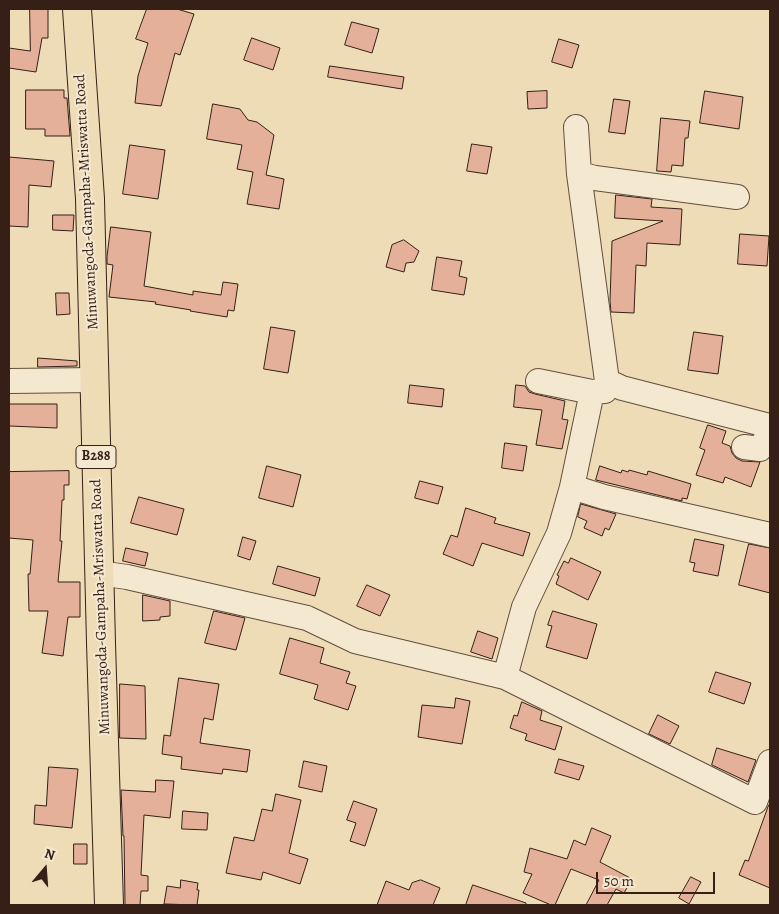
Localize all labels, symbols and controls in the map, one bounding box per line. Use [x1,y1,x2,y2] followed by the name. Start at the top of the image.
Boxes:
[71,74,103,330] street label: Minuwangoda-Gampaha-Mriswatta Road
[76,446,116,468] road number: B288
[88,479,114,735] street label: Minuwangoda-Gampaha-Mriswatta Road
[20,844,70,894] north arrow
[42,844,58,865] text: N
[599,862,718,894] scale bar
[604,871,634,891] text: 50 m

